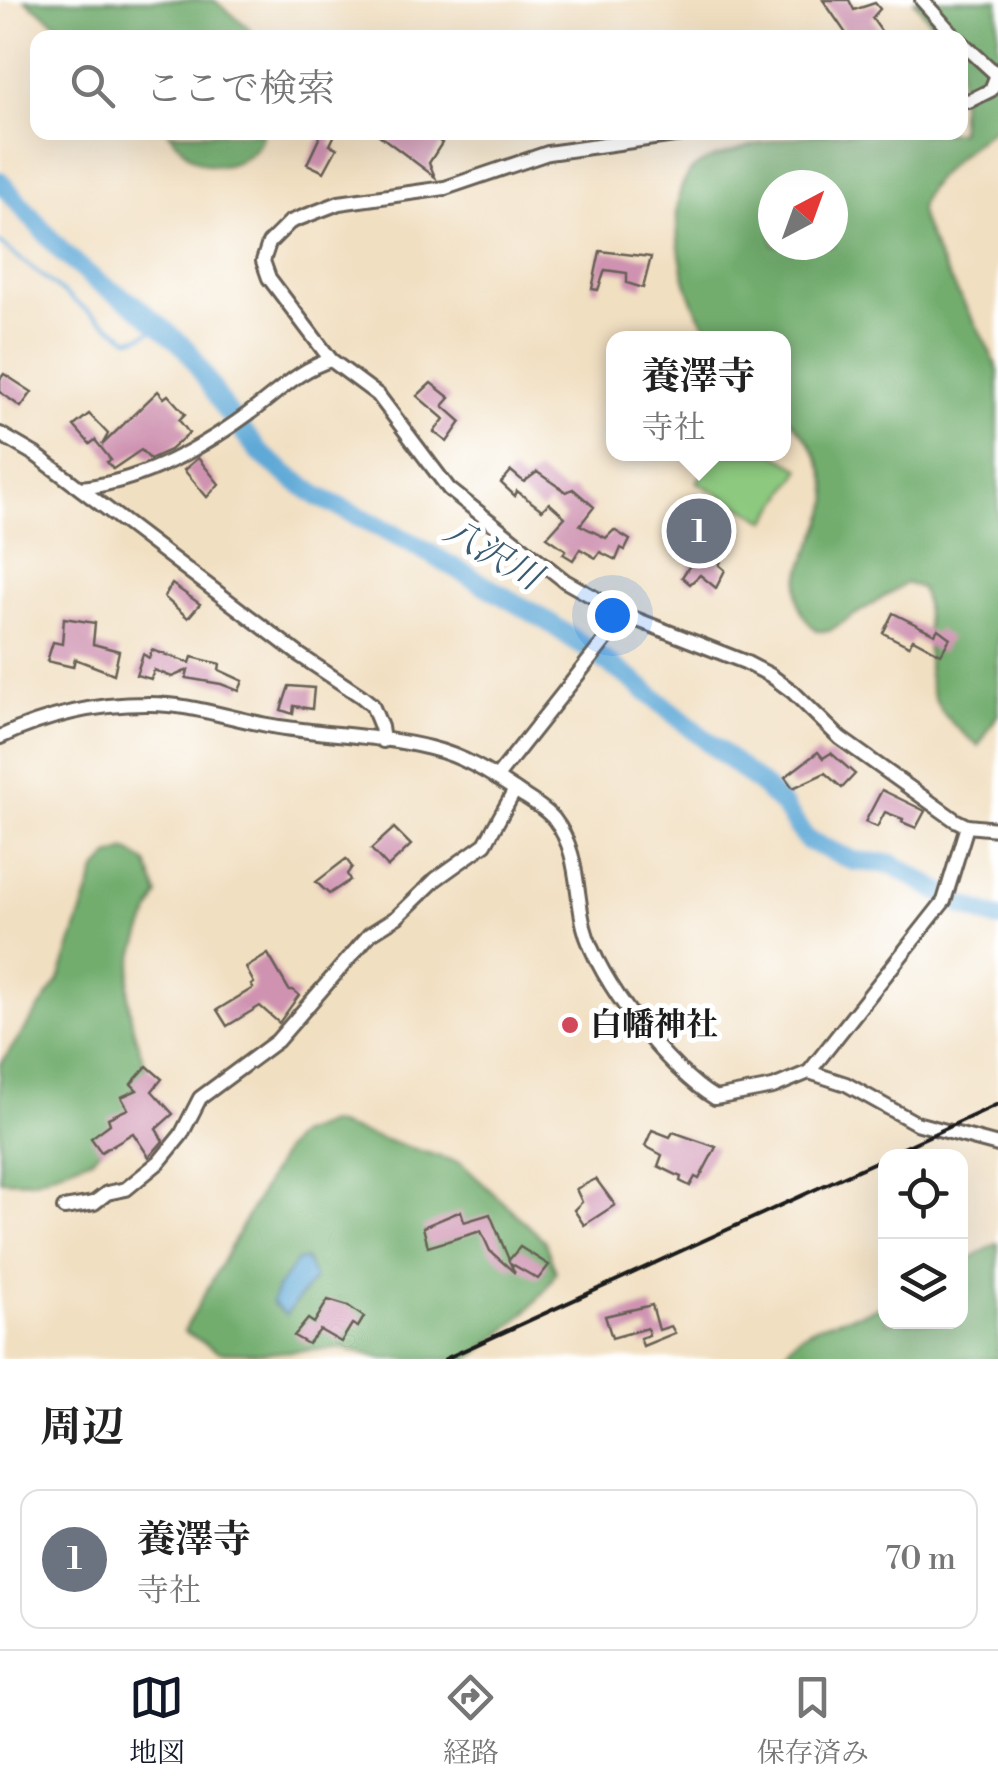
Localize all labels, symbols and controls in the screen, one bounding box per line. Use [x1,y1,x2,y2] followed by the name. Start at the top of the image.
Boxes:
[30,30,968,140] search box
[65,58,120,113] icon: search
[145,66,335,113] text: ここで検索
[758,170,848,260] north arrow
[606,331,791,461] popup
[641,354,756,401] text: 養澤寺
[641,408,706,448] text: 寺社
[666,494,732,568] pin: 1
[436,510,552,602] water label: 八沢川
[587,590,638,641] your location
[590,1005,718,1045] place label: 白幡神社
[559,1014,581,1036] marker: 白幡神社
[878,1149,968,1329] map controls
[878,1149,968,1239] button: locate
[878,1239,968,1329] button: layers
[40,1402,124,1455] text: 周辺
[137,1517,251,1564] text: 養澤寺
[67,1539,82,1579] text: 1
[885,1539,956,1579] text: 70 m
[137,1571,201,1611] text: 寺社
[129,1670,185,1771] tab: 地図
[443,1670,499,1771] tab: 経路
[757,1670,869,1771] tab: 保存済み

